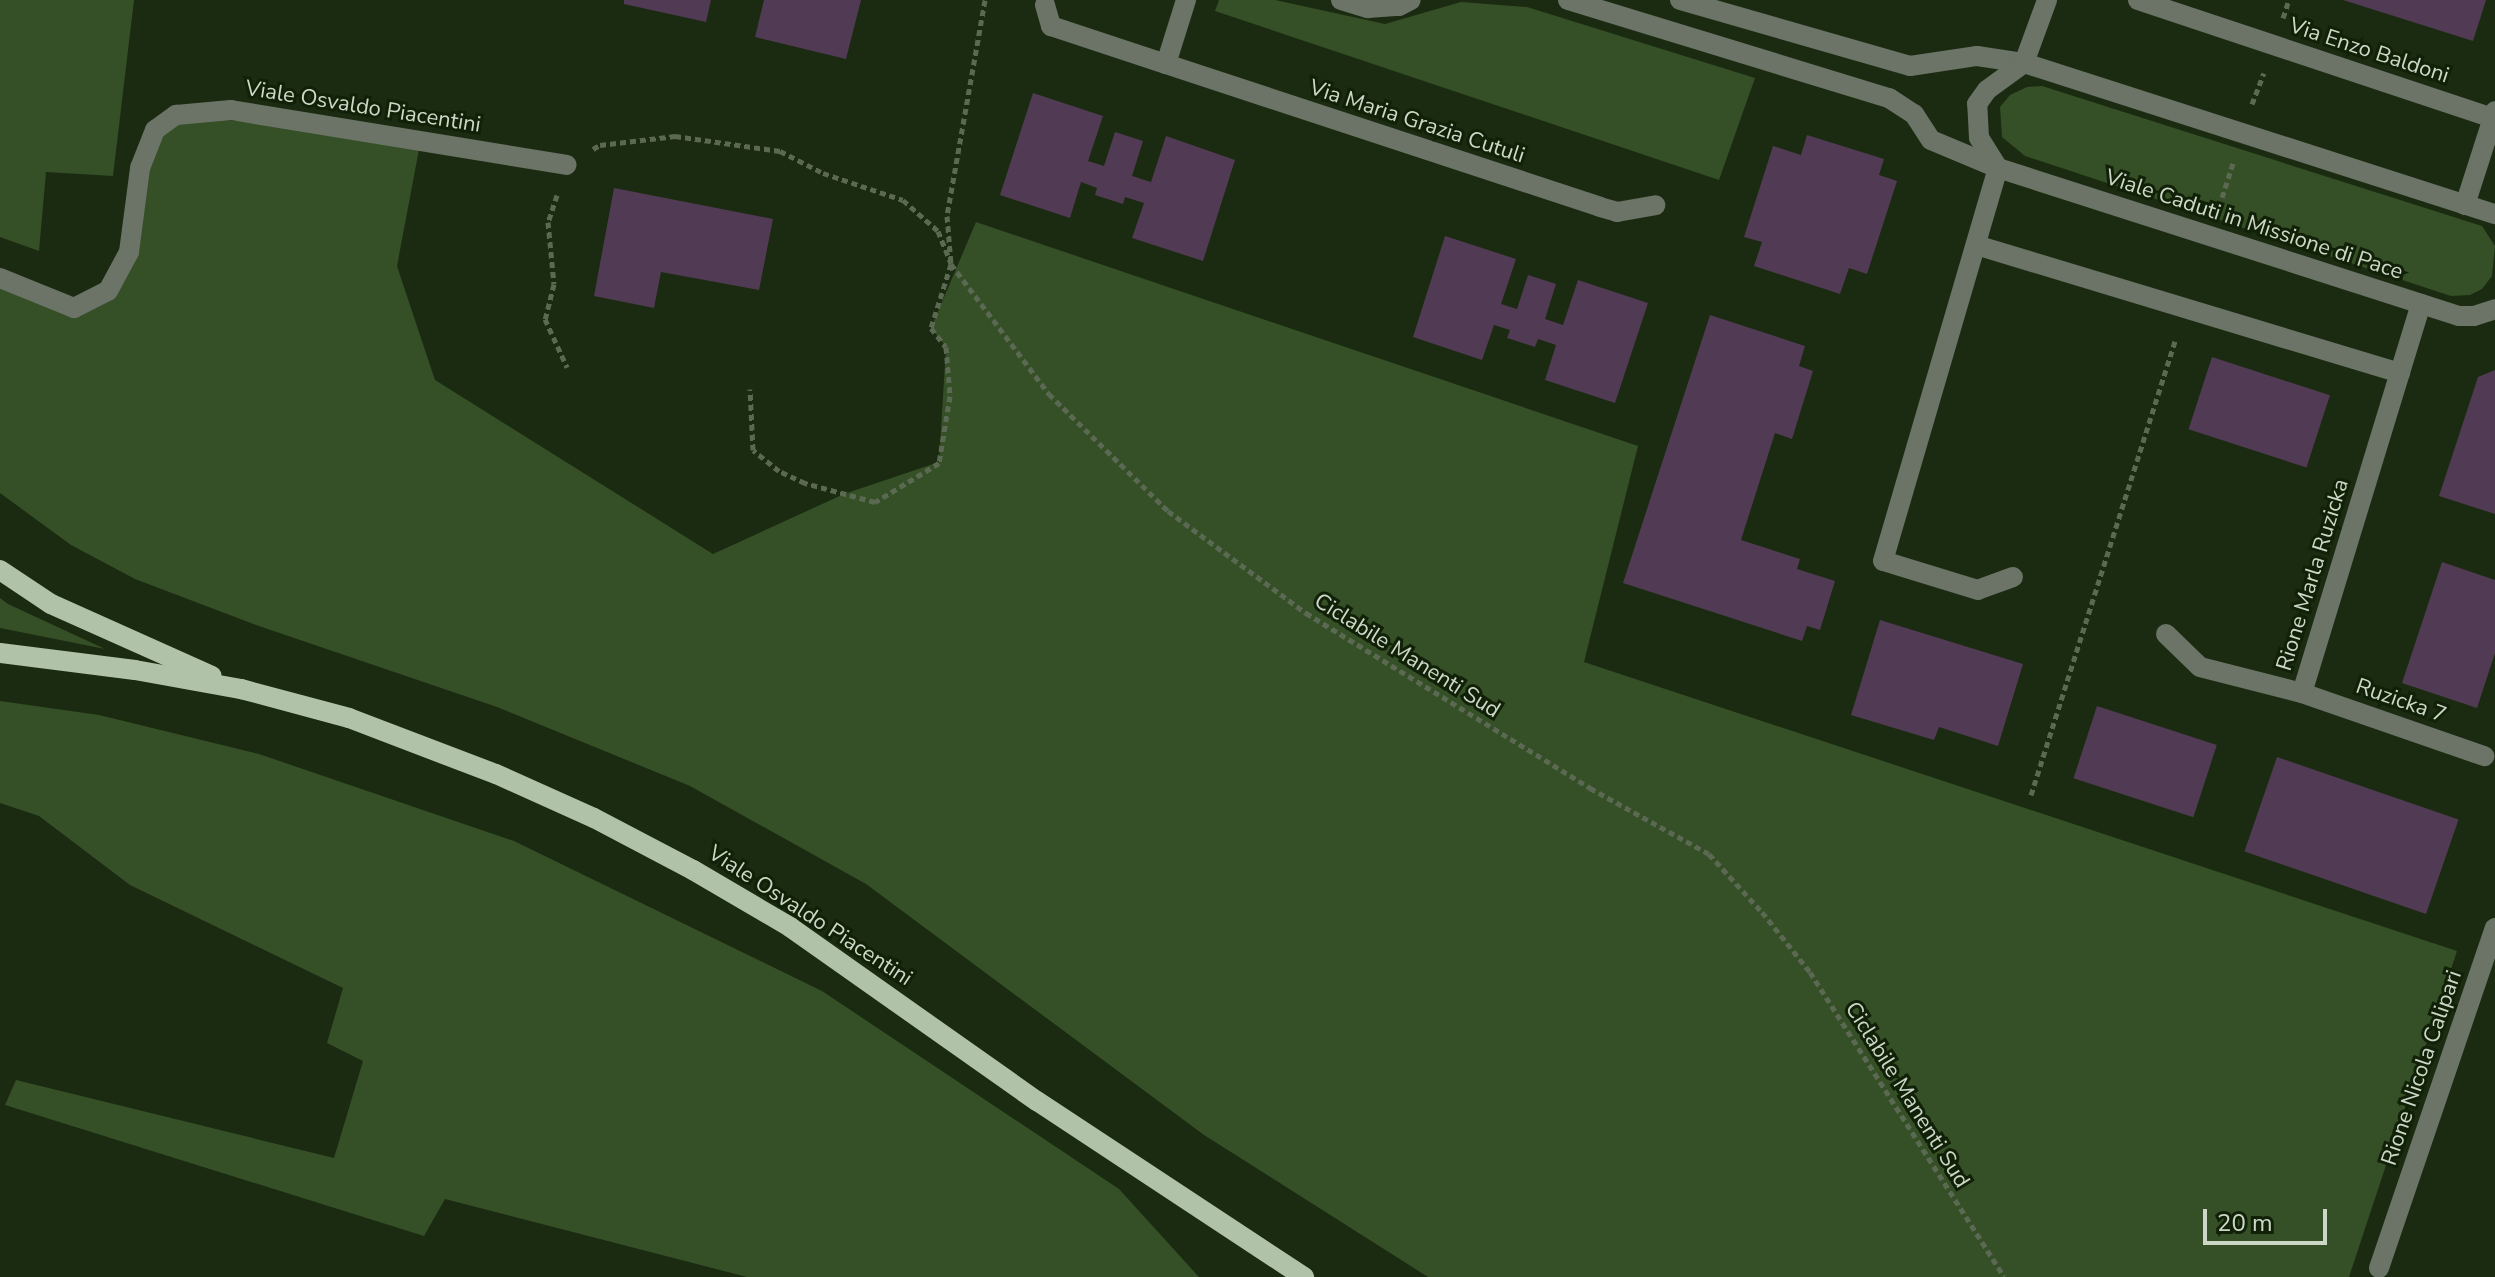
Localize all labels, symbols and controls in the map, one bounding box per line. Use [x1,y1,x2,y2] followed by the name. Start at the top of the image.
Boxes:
[2286,13,2452,89] street label: Via Enzo Baldoni
[243,75,483,139] street label: Viale Osvaldo Piacentini
[1306,75,1528,169] street label: Via Maria Grazia Cutuli
[2102,164,2406,286] street label: Viale Caduti in Missione di Pace
[2271,476,2355,674] street label: Rione Marla Ruzicka
[1309,588,1505,724] street label: Ciclabile Manenti Sud
[2352,673,2450,729] street label: Ruzicka 7
[703,840,917,992] street label: Viale Osvaldo Piacentini
[2376,967,2468,1169] street label: Rione Nicola Calipari
[1839,997,1975,1193] street label: Ciclabile Manenti Sud
[2207,1193,2331,1243] scale bar
[2217,1207,2273,1239] text: 20 m

